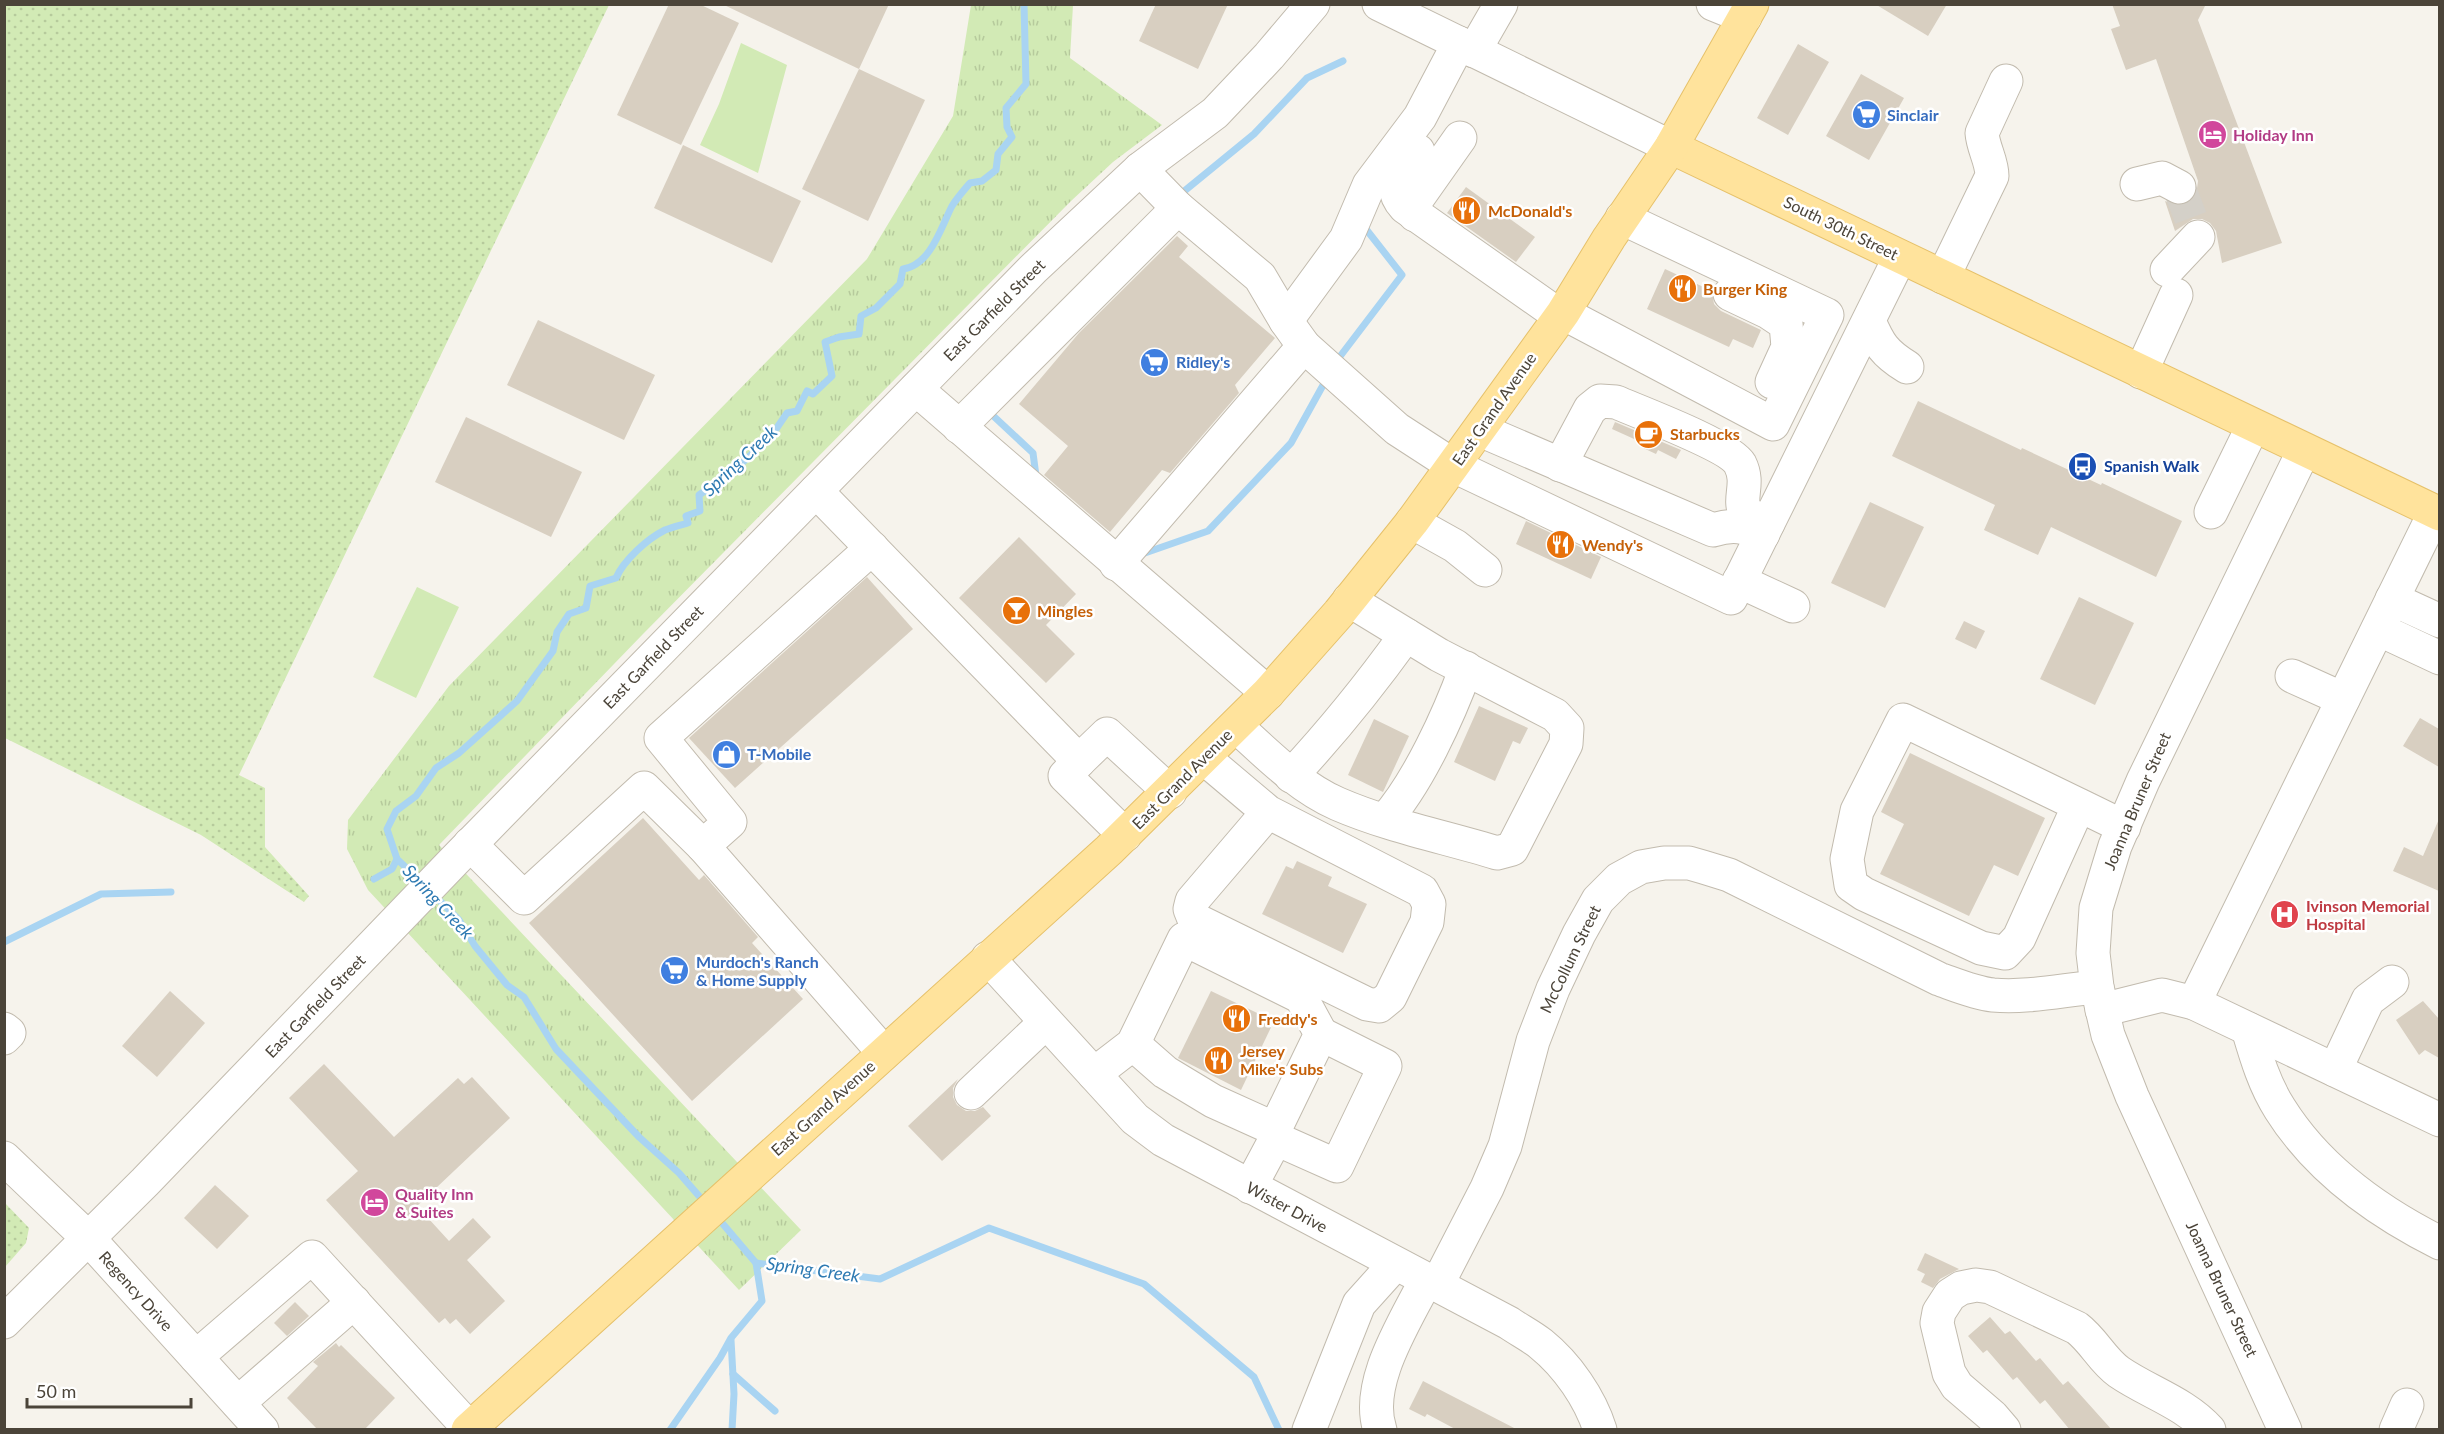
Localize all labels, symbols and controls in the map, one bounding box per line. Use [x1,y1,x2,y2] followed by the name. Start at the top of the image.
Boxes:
[1850,99,1882,131] supermarket icon: Sinclair
[1887,105,1939,124] place label: Sinclair
[2196,119,2228,151] hotel icon: Holiday Inn
[2233,125,2314,144] place label: Holiday Inn
[1781,192,1902,264] street label: South 30th Street
[1451,195,1483,227] restaurant icon: McDonald's
[1488,201,1572,220] place label: McDonald's
[939,255,1049,364] street label: East Garfield Street
[1666,273,1698,305] restaurant icon: Burger King
[1703,279,1788,298] place label: Burger King
[1139,346,1171,378] supermarket icon: Ridley's
[1448,349,1540,469] street label: East Grand Avenue
[1176,352,1230,371] place label: Ridley's
[1633,418,1665,450] cafe icon: Starbucks
[697,420,781,500] water label: Spring Creek
[1670,424,1740,443] place label: Starbucks
[2067,450,2099,482] bus stop icon: Spanish Walk
[2104,456,2200,475] place label: Spanish Walk
[1545,529,1577,561] restaurant icon: Wendy's
[1582,535,1643,554] place label: Wendy's
[1000,595,1032,627] bar icon: Mingles
[599,601,707,712] street label: East Garfield Street
[1037,601,1093,620] place label: Mingles
[1128,725,1236,833] street label: East Grand Avenue
[2099,729,2174,872] street label: Joanna Bruner Street
[710,738,742,770] shop icon: T-Mobile
[747,744,812,763] place label: T-Mobile
[399,859,479,943] water label: Spring Creek
[2306,896,2429,933] place label: Ivinson Memorial Hospital
[2269,899,2301,931] hospital icon: Ivinson Memorial Hospital
[1535,902,1604,1016] street label: McCollum Street
[261,950,369,1061] street label: East Garfield Street
[696,952,819,989] place label: Murdoch's Ranch & Home Supply
[659,955,691,987] supermarket icon: Murdoch's Ranch & Home Supply
[1221,1003,1253,1035] restaurant icon: Freddy's
[1258,1009,1318,1028] place label: Freddy's
[1240,1041,1323,1078] place label: Jersey Mike's Subs
[1203,1044,1235,1076] restaurant icon: Jersey Mike's Subs
[767,1056,879,1159] street label: East Grand Avenue
[1243,1177,1331,1236] street label: Wister Drive
[395,1184,474,1221] place label: Quality Inn & Suites
[358,1187,390,1219] hotel icon: Quality Inn & Suites
[2183,1218,2262,1360] street label: Joanna Bruner Street
[95,1247,177,1335] street label: Regency Drive
[765,1252,862,1287] water label: Spring Creek
[27,1371,190,1409] scale bar
[36,1380,76,1402] text: 50 m

